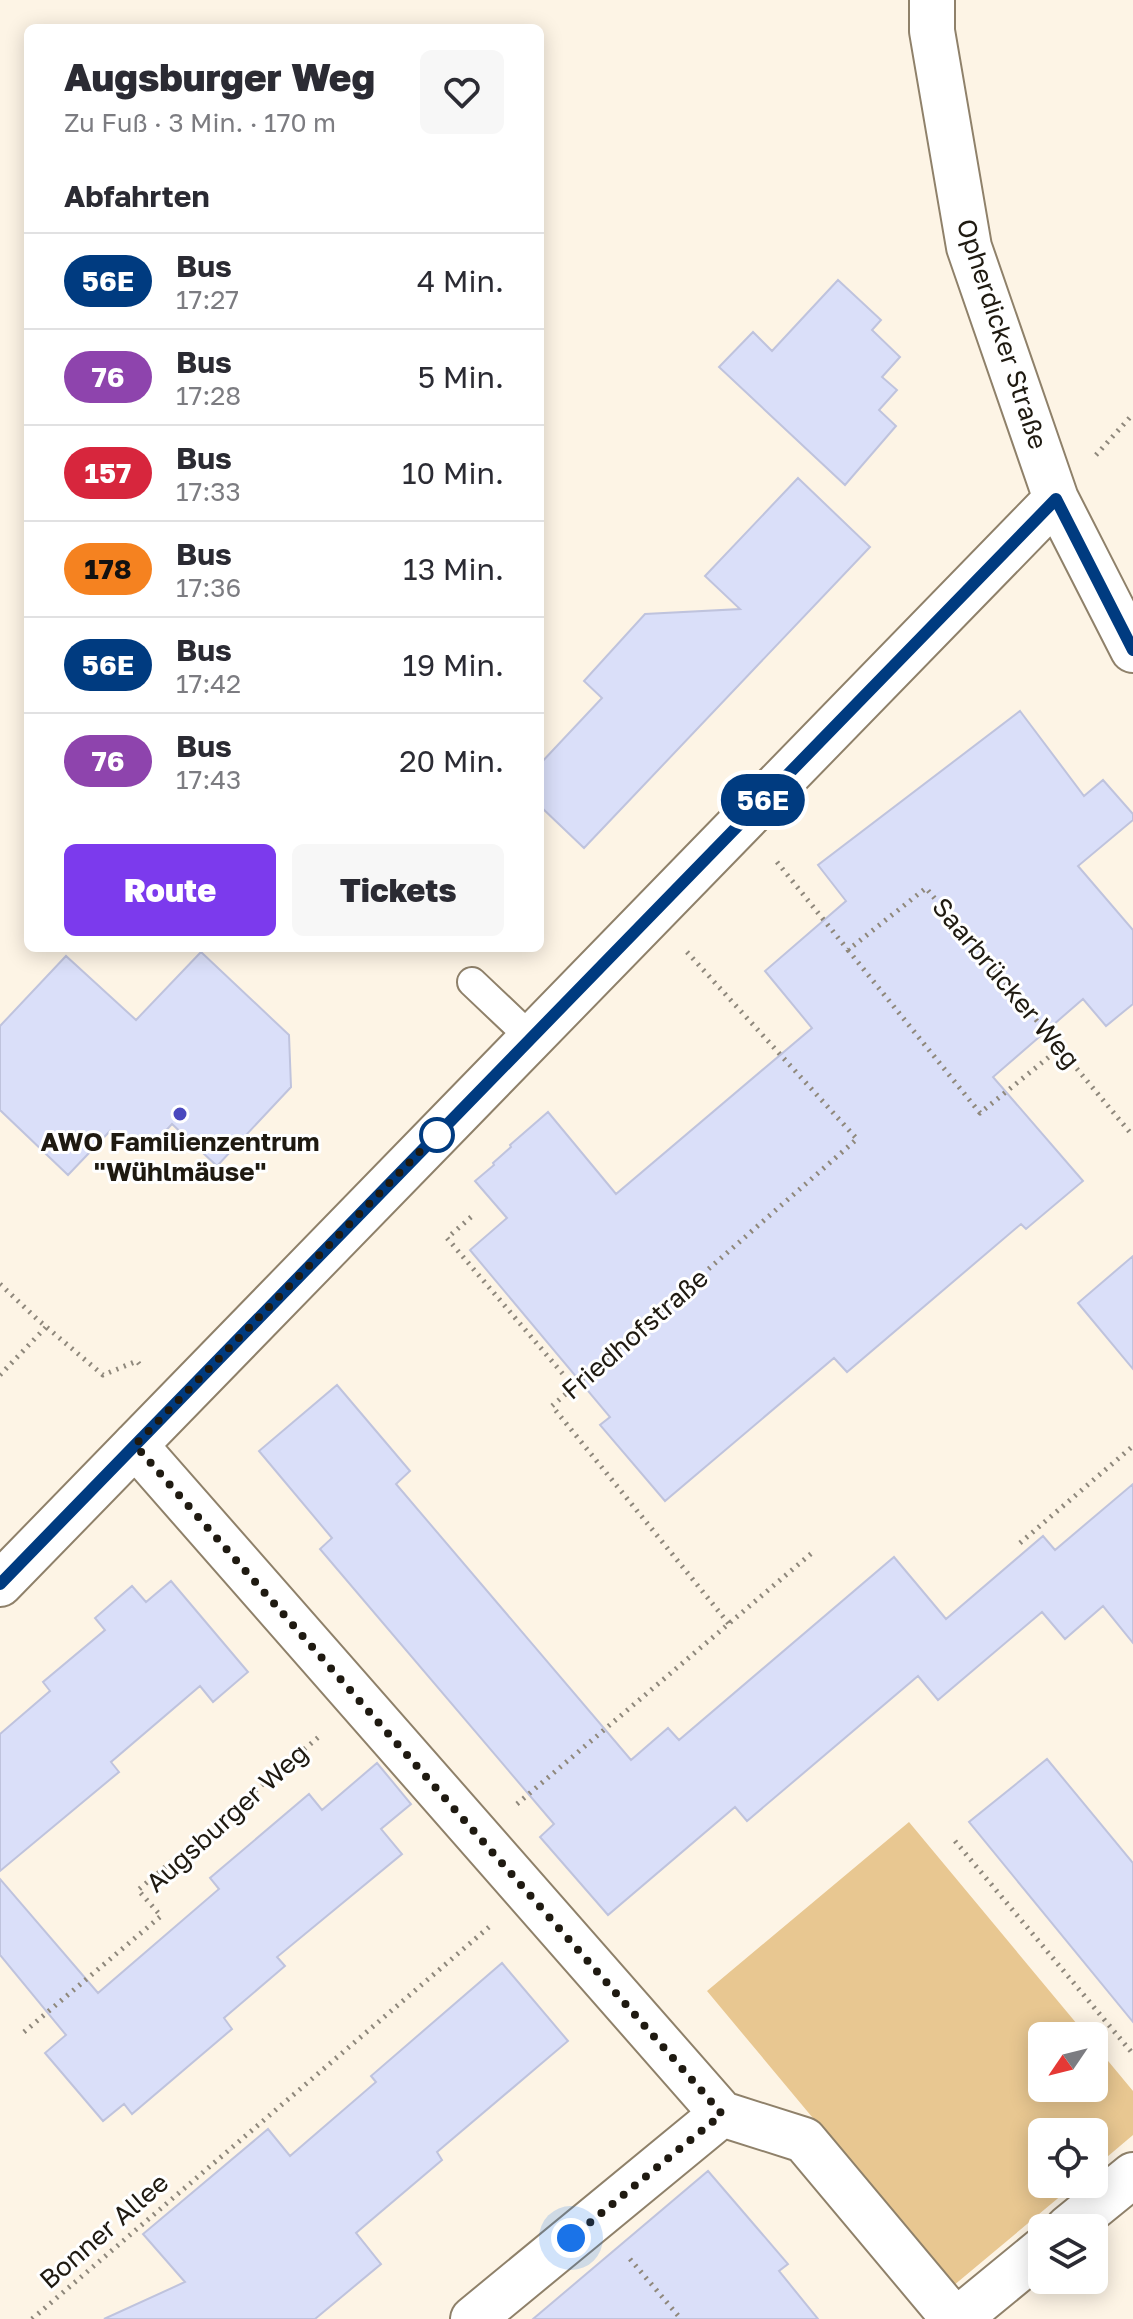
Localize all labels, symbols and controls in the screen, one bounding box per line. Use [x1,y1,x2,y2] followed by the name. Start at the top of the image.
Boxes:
[420,50,504,134] button: heart
[64,54,375,99] text: Augsburger Weg
[64,107,336,138] text: Zu Fuß · 3 Min. · 170 m
[64,178,210,214] text: Abfahrten
[951,215,1054,453] street label: Opherdicker Straße
[176,248,232,284] text: Bus
[417,263,504,299] text: 4 Min.
[82,264,134,297] text: 56E
[176,284,239,315] text: 17:27
[176,344,232,380] text: Bus
[418,359,504,395] text: 5 Min.
[91,360,125,393] text: 76
[176,380,241,411] text: 17:28
[176,440,232,476] text: Bus
[402,455,504,491] text: 10 Min.
[85,456,131,489] text: 157
[176,476,241,507] text: 17:33
[176,536,232,572] text: Bus
[403,551,504,587] text: 13 Min.
[84,552,132,585] text: 178
[176,572,241,603] text: 17:36
[176,632,232,668] text: Bus
[403,647,504,683] text: 19 Min.
[82,648,134,681] text: 56E
[176,668,241,699] text: 17:42
[176,728,232,764] text: Bus
[399,743,504,779] text: 20 Min.
[91,744,125,777] text: 76
[176,764,241,795] text: 17:43
[717,774,809,826] line badge: 56E
[737,783,789,816] text: 56E
[64,844,276,936] button: Route
[292,844,504,936] button: Tickets
[926,891,1087,1074] street label: Saarbrücker Weg
[171,1105,189,1123] marker: AWO Familienzentrum "Wühlmäuse"
[420,1118,454,1152] unlabelled marker
[40,1126,320,1187] place label: AWO Familienzentrum "Wühlmäuse"
[555,1262,714,1405] street label: Friedhofstraße
[139,1737,314,1898] street label: Augsburger Weg
[1028,2022,1108,2102] north arrow
[1028,2022,1108,2294] map controls
[1028,2118,1108,2198] button: locate
[33,2166,174,2295] street label: Bonner Allee
[1028,2214,1108,2294] button: layers
[551,2218,591,2258] your location

